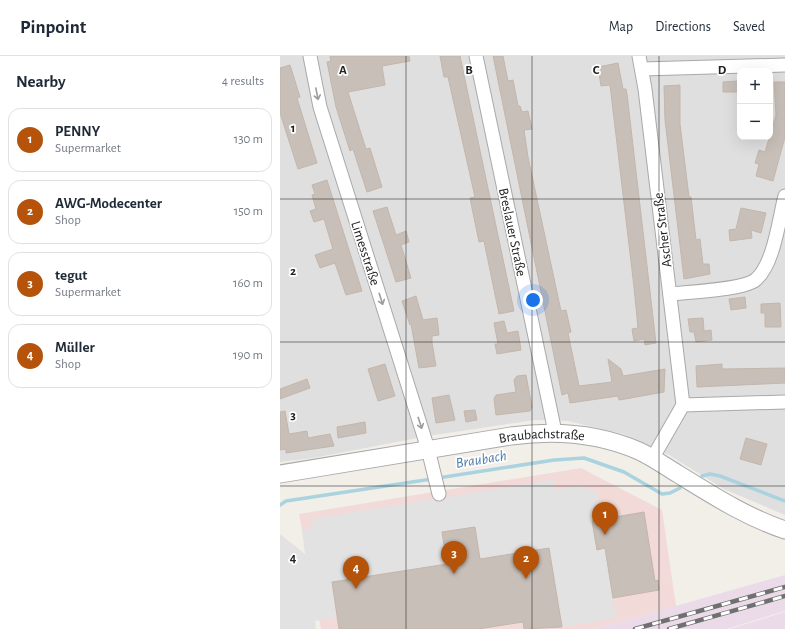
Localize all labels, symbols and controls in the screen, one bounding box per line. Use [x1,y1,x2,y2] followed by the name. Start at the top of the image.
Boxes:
[20,18,86,37] text: Pinpoint
[609,20,633,34] text: Map
[655,20,711,34] text: Directions
[733,20,765,34] text: Saved
[339,64,347,77] text: A
[465,64,473,77] text: B
[593,64,600,77] text: C
[718,64,727,77] text: D
[737,68,773,140] map controls
[737,68,773,104] button: +
[16,73,66,90] text: Nearby
[222,75,264,88] text: 4 results
[313,87,321,100] one-way arrow
[737,104,773,140] button: −
[291,122,295,135] text: 1
[55,124,100,139] text: PENNY
[28,133,32,146] text: 1
[234,133,263,146] text: 130 m
[55,142,121,155] text: Supermarket
[496,187,528,278] street label: Breslauer Straße
[651,192,675,268] street label: Ascher Straße
[55,196,162,211] text: AWG-Modecenter
[27,205,33,218] text: 2
[234,205,263,218] text: 150 m
[55,214,81,227] text: Shop
[348,219,382,287] street label: Limesstraße
[290,265,296,278] text: 2
[55,268,87,283] text: tegut
[27,277,33,290] text: 3
[233,277,263,290] text: 160 m
[55,286,121,299] text: Supermarket
[523,290,543,310] your location
[377,292,385,304] one-way arrow
[55,340,95,355] text: Müller
[27,349,33,362] text: 4
[233,349,263,362] text: 190 m
[55,358,81,371] text: Shop
[290,409,296,422] text: 3
[417,416,424,429] one-way arrow
[498,427,586,446] street label: Braubachstraße
[455,448,508,471] water label: Braubach
[592,502,618,535] pin: 1
[441,541,467,574] pin: 3
[513,546,539,579] pin: 2
[290,552,297,565] text: 4
[343,556,369,589] pin: 4

